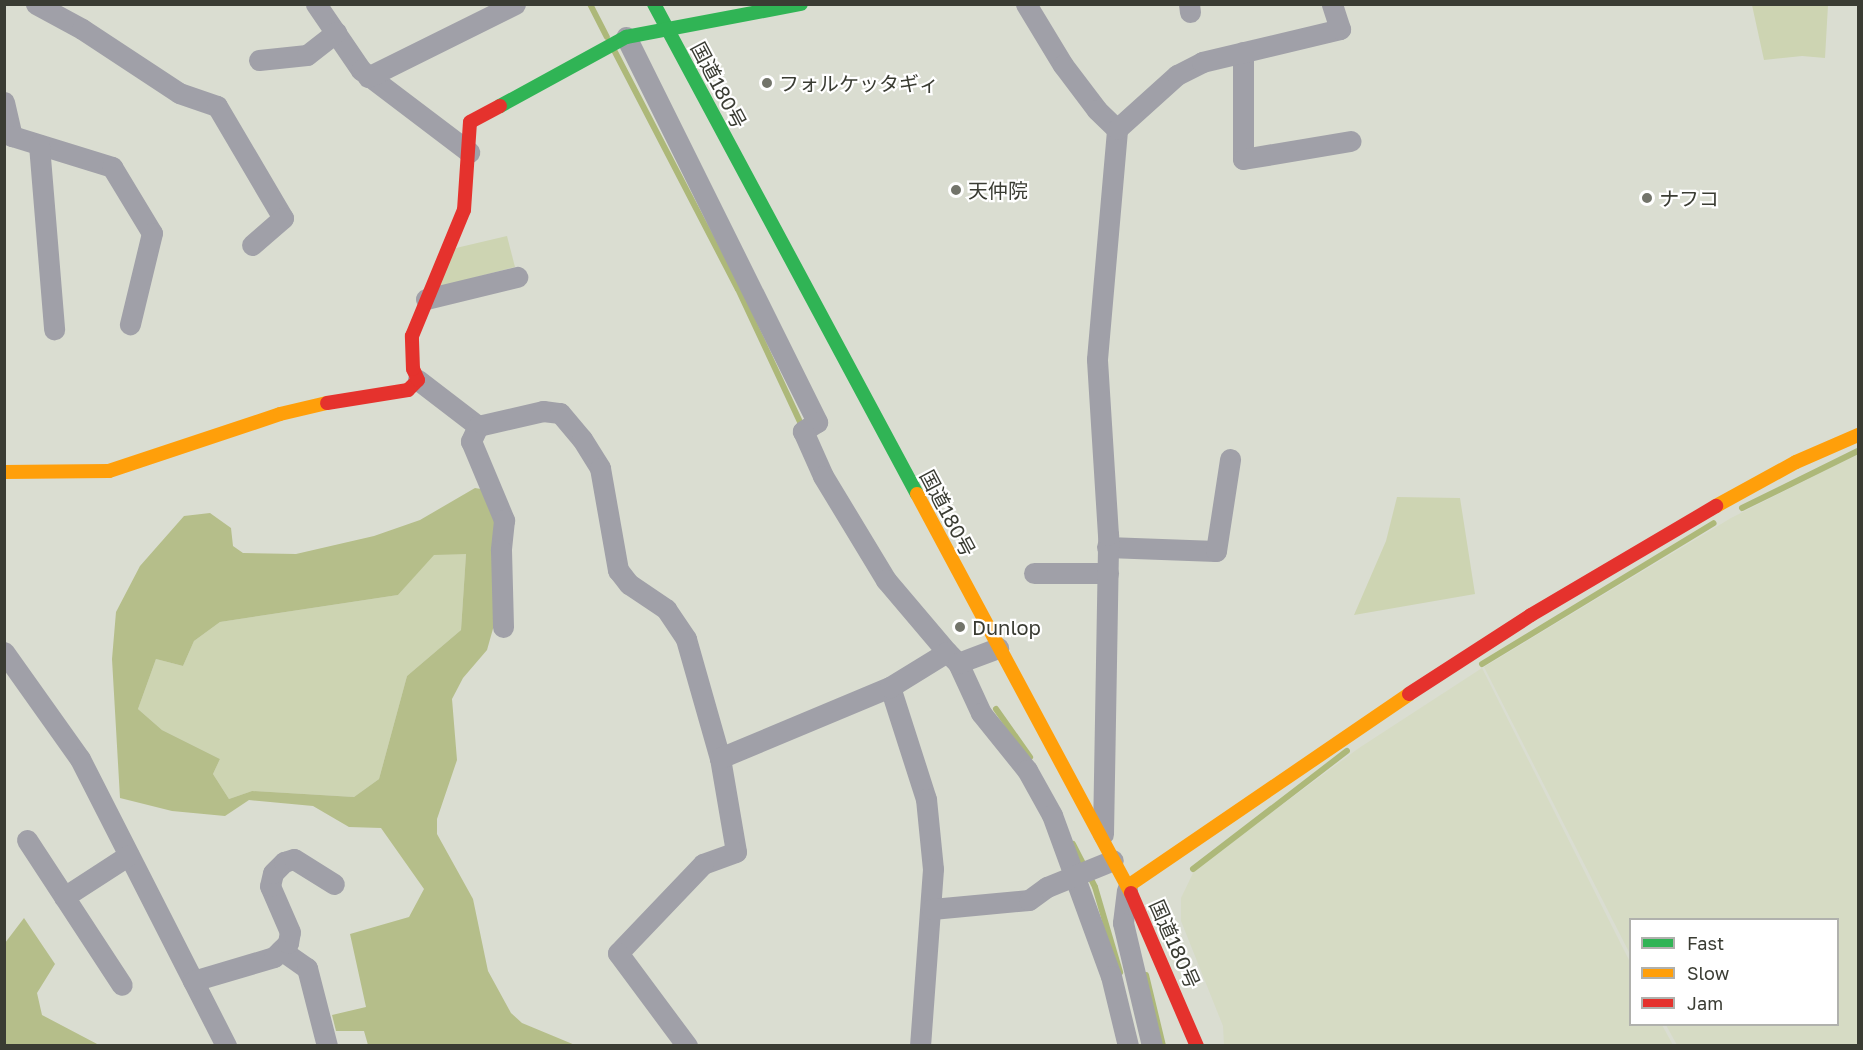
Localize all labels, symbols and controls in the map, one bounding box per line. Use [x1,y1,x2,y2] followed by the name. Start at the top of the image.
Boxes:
[686,38,752,132] street label: 国道180号
[779,71,939,95] place label: フォルケッタギィ
[760,76,774,90] marker: フォルケッタギィ
[968,178,1028,202] place label: 天仲院
[949,183,963,197] marker: 天仲院
[1659,186,1719,210] place label: ナフコ
[1640,191,1654,205] marker: ナフコ
[915,466,981,560] street label: 国道180号
[972,615,1041,639] place label: Dunlop
[953,620,967,634] marker: Dunlop
[1145,896,1205,992] street label: 国道180号
[1629,918,1839,1026] legend
[1687,932,1724,954] text: Fast
[1687,962,1729,984] text: Slow
[1687,992,1723,1014] text: Jam

